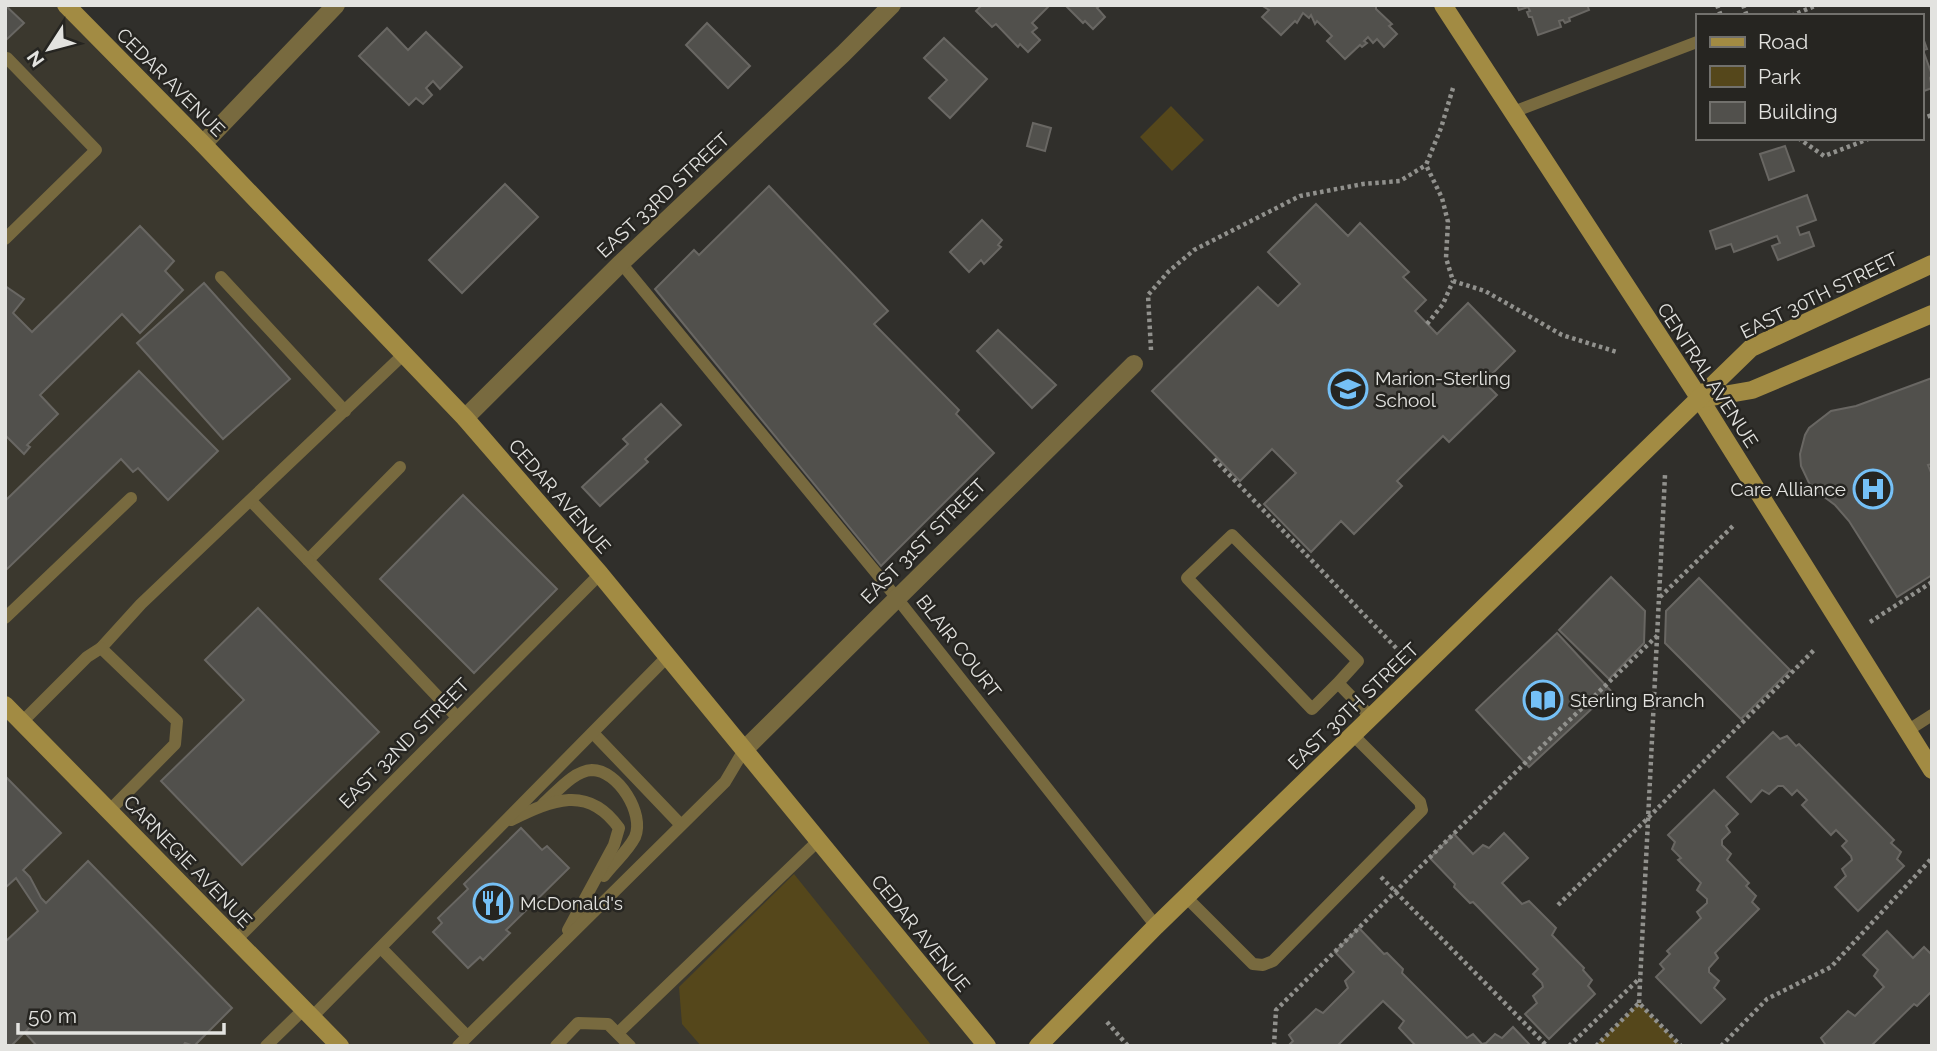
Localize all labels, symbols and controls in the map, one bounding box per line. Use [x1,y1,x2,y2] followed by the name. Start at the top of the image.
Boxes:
[14,14,84,84] north arrow
[1696,14,1923,140] legend
[112,23,230,141] street label: CEDAR AVENUE
[1758,29,1808,54] text: Road
[22,47,48,71] text: N
[1758,64,1801,89] text: Park
[1758,99,1838,124] text: Building
[592,128,734,262] street label: EAST 33RD STREET
[1736,247,1902,343] street label: EAST 30TH STREET
[1653,299,1763,451] street label: CENTRAL AVENUE
[1375,367,1511,411] place label: Marion-Sterling School
[1327,368,1369,410] school or university icon: Marion-Sterling School
[504,434,616,558] street label: CEDAR AVENUE
[1852,468,1894,510] hospital icon: Care Alliance
[856,474,990,608] street label: EAST 31ST STREET
[1731,478,1846,500] place label: Care Alliance
[912,590,1006,702] street label: BLAIR COURT
[1283,638,1423,774] street label: EAST 30TH STREET
[334,673,474,813] street label: EAST 32ND STREET
[1522,679,1564,721] library icon: Sterling Branch
[1570,689,1705,711] place label: Sterling Branch
[119,790,257,932] street label: CARNEGIE AVENUE
[867,870,975,996] street label: CEDAR AVENUE
[472,882,514,924] restaurant icon: McDonald's
[520,892,623,914] place label: McDonald's
[18,992,224,1036] scale bar
[28,1003,77,1028] text: 50 m

